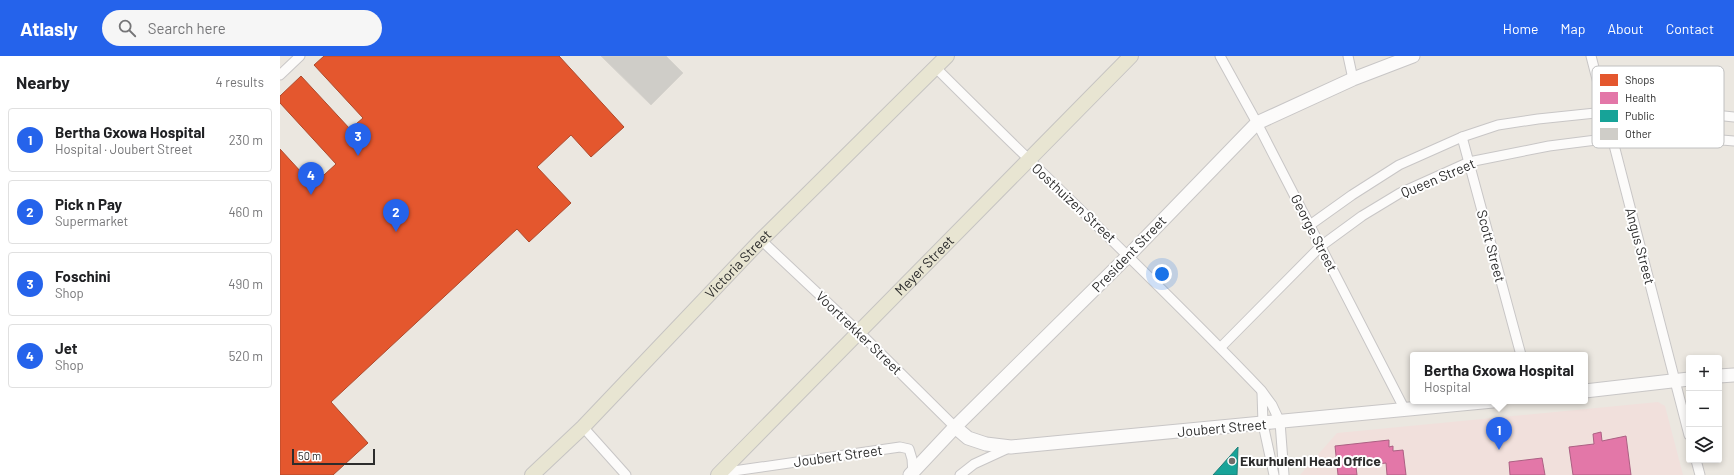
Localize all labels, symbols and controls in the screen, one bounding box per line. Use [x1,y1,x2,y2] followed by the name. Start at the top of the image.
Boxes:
[102,10,382,46] search box
[20,17,78,40] text: Atlasly
[116,17,138,39] icon: search
[148,19,226,37] text: Search here
[1503,20,1539,37] text: Home
[1561,20,1585,37] text: Map
[1607,20,1644,37] text: About
[1666,20,1714,37] text: Contact
[1592,66,1724,148] legend
[16,72,70,92] text: Nearby
[1625,73,1655,86] text: Shops
[216,74,264,90] text: 4 results
[1625,91,1656,104] text: Health
[1625,109,1655,122] text: Public
[55,123,205,141] text: Bertha Gxowa Hospital
[345,123,371,156] pin: 3
[1625,127,1652,140] text: Other
[28,132,32,148] text: 1
[229,132,263,148] text: 230 m
[55,141,193,157] text: Hospital · Joubert Street
[1398,154,1478,201] street label: Queen Street
[1029,159,1120,246] street label: Oosthuizen Street
[298,162,324,195] pin: 4
[1288,191,1341,274] street label: George Street
[55,195,122,213] text: Pick n Pay
[383,199,409,232] pin: 2
[26,204,34,220] text: 2
[228,204,263,220] text: 460 m
[1622,206,1659,286] street label: Angus Street
[1474,208,1509,284] street label: Scott Street
[1088,212,1169,295] street label: President Street
[55,213,128,229] text: Supermarket
[701,226,775,302] street label: Victoria Street
[891,232,957,299] street label: Meyer Street
[1152,264,1172,284] your location
[55,267,111,285] text: Foschini
[26,276,34,292] text: 3
[228,276,263,292] text: 490 m
[55,285,84,301] text: Shop
[813,287,906,378] street label: Voortrekker Street
[55,339,77,357] text: Jet
[26,348,34,364] text: 4
[229,348,263,364] text: 520 m
[1410,352,1588,404] popup
[1686,355,1722,463] map controls
[1686,355,1722,391] button: +
[55,357,84,373] text: Shop
[1424,361,1574,379] text: Bertha Gxowa Hospital
[1424,379,1471,395] text: Hospital
[1686,391,1722,427] button: −
[1177,415,1267,440] street label: Joubert Street
[1486,417,1512,450] pin: 1
[1686,427,1722,463] button: layers
[792,441,883,470] street label: Joubert Street
[292,447,375,466] scale bar
[298,449,321,462] text: 50 m
[1240,452,1381,469] place label: Ekurhuleni Head Office
[1227,456,1237,466] marker: Ekurhuleni Head Office

